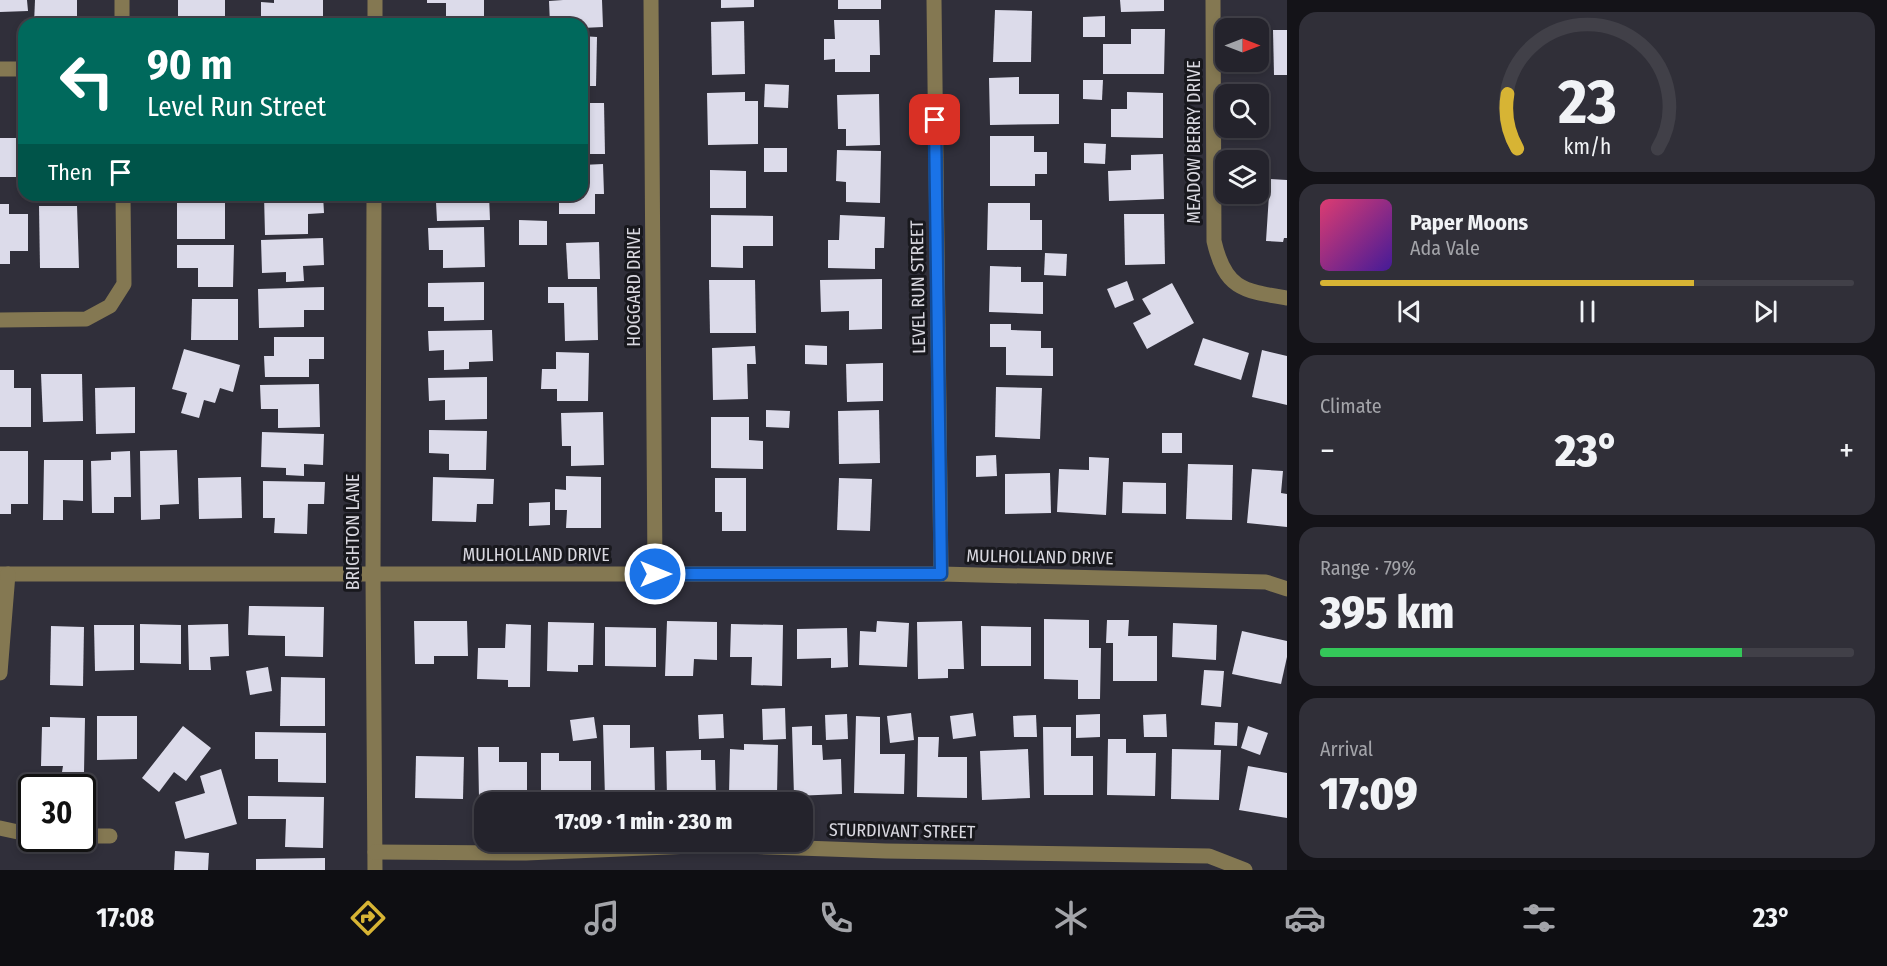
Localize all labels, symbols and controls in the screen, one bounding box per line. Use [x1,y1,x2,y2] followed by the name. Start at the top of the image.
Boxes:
[1215,18,1269,72] north arrow
[1215,18,1269,204] map controls
[147,40,232,90] text: 90 m
[48,42,126,120] icon: left
[1183,60,1205,224] street label: MEADOW BERRY DRIVE
[1557,65,1616,140] text: 23
[1215,84,1269,138] button: search
[147,91,326,123] text: Level Run Street
[909,94,960,145] pin
[918,103,951,136] icon: arrive
[1563,134,1611,160] text: km/h
[1215,150,1269,204] button: layers
[104,156,137,189] icon: arrive
[48,159,92,186] text: Then
[1410,209,1528,236] text: Paper Moons
[906,219,930,354] street label: LEVEL RUN STREET
[623,227,645,347] street label: HOGGARD DRIVE
[1410,236,1480,260] text: Ada Vale
[1393,295,1426,328] icon: previous
[1571,295,1604,328] icon: pause
[1749,295,1782,328] icon: next
[1320,394,1382,418] text: Climate
[1555,424,1619,478] text: 23°
[1320,431,1335,471] text: −
[1839,431,1854,471] text: +
[342,474,364,590] street label: BRIGHTON LANE
[623,542,687,606] position arrow
[462,544,610,566] street label: MULHOLLAND DRIVE
[966,545,1114,569] street label: MULHOLLAND DRIVE
[1320,556,1416,580] text: Range · 79%
[1320,586,1454,640] text: 395 km
[1320,737,1373,761] text: Arrival
[1320,767,1418,821] text: 17:09
[18,774,96,852] speed limit sign: 30
[555,808,732,835] text: 17:09 · 1 min · 230 m
[829,819,976,843] street label: STURDIVANT STREET
[347,897,389,939] icon: directions
[581,897,623,939] icon: music
[815,897,857,939] icon: phone
[1050,897,1092,939] icon: climate
[1284,897,1326,939] icon: car
[1518,897,1560,939] icon: filters
[96,902,154,934] text: 17:08
[1753,902,1791,934] text: 23°

